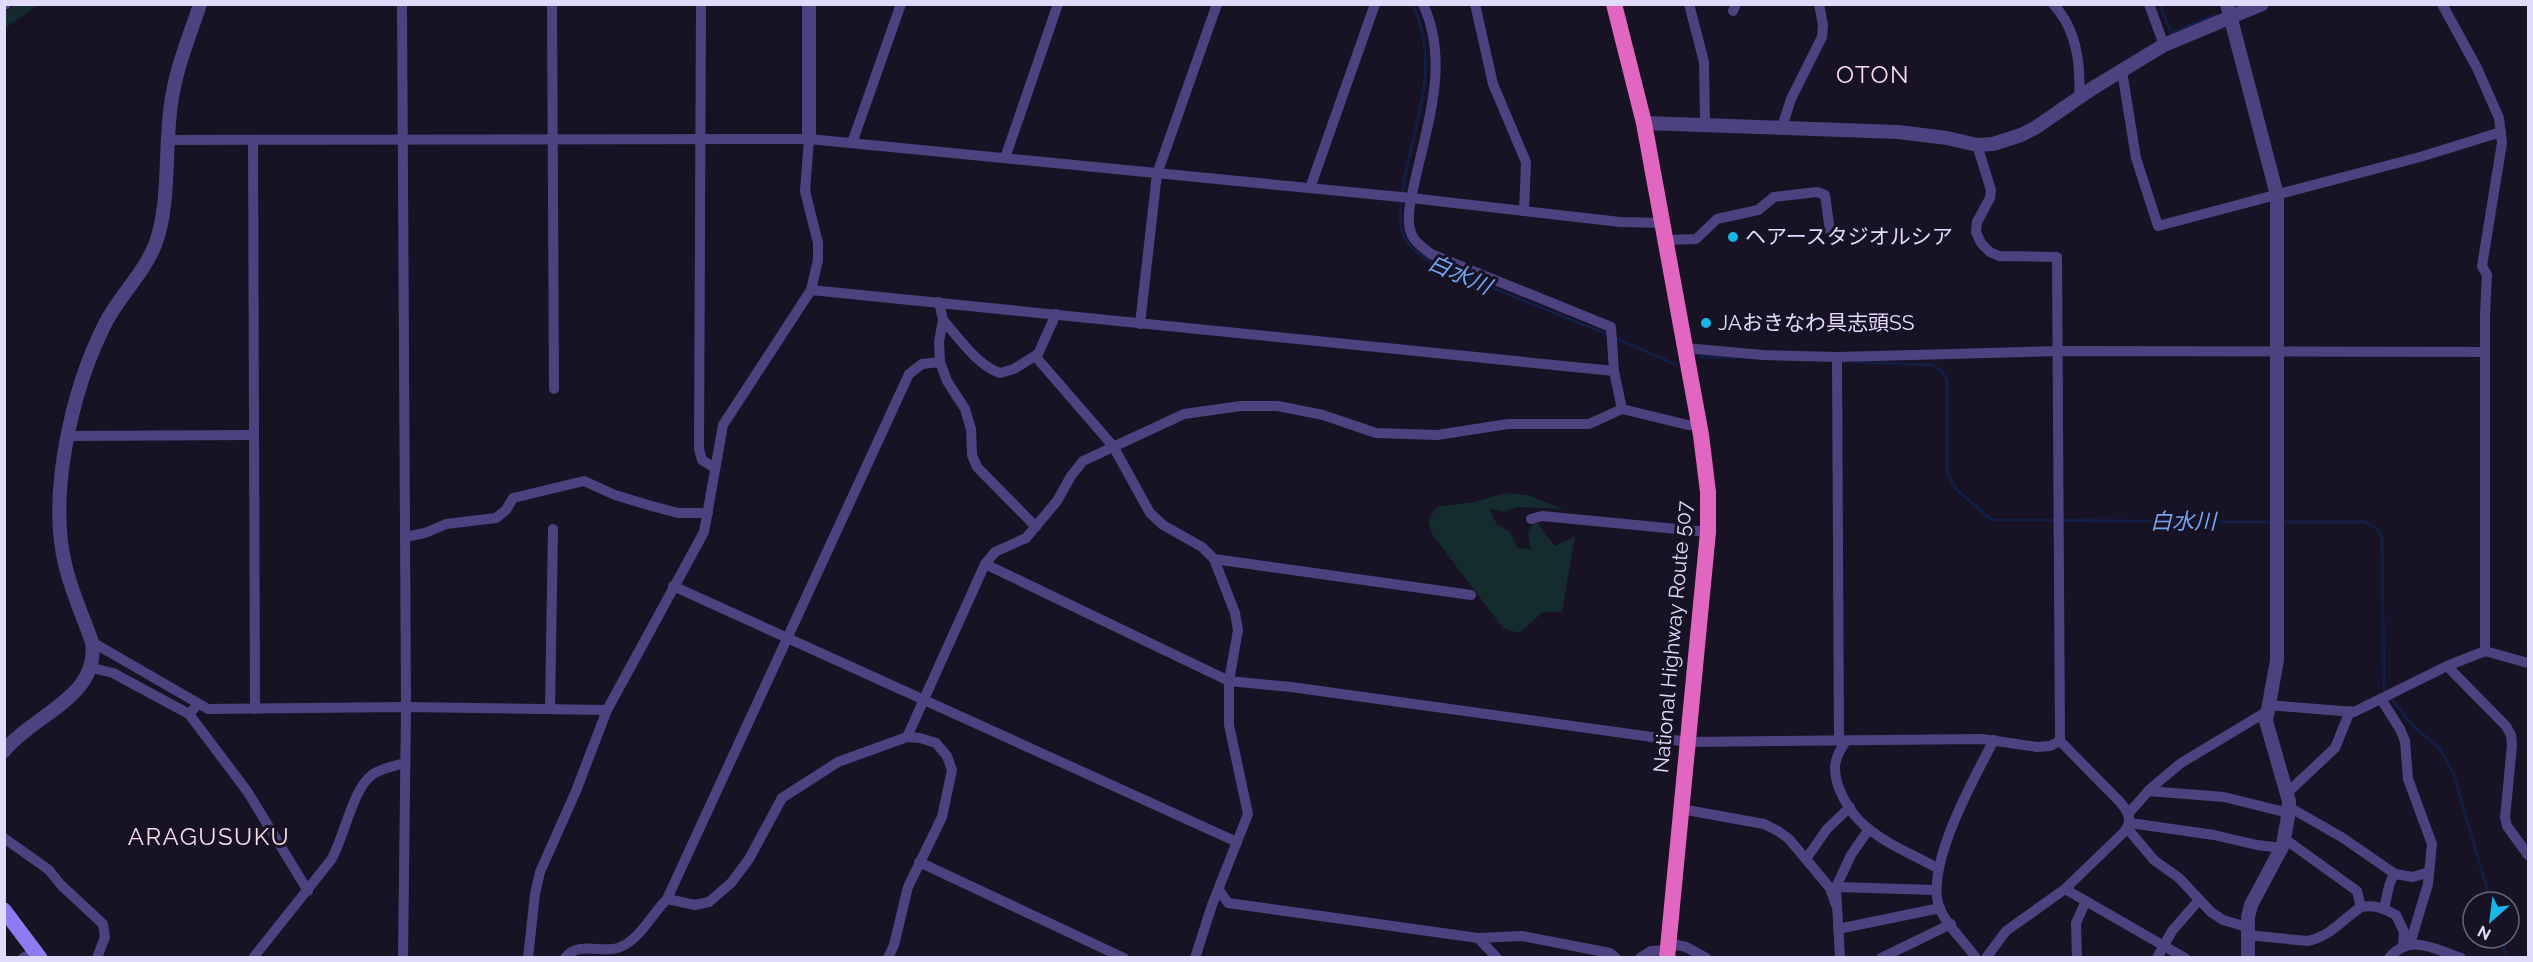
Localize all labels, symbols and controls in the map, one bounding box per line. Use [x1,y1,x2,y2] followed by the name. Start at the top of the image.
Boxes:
[1836,60,1910,89] district label: OTON
[1745,224,1953,249] place label: ヘアースタジオルシア
[1726,230,1740,244] marker: ヘアースタジオルシア
[1425,249,1497,300] water label: 白水川
[1718,310,1915,335] place label: JAおきなわ具志頭SS
[1699,316,1713,330] marker: JAおきなわ具志頭SS
[1648,499,1697,774] street label: National Highway Route 507
[2150,508,2218,534] water label: 白水川
[128,822,290,851] district label: ARAGUSUKU
[2461,890,2521,950] north arrow
[2474,922,2494,944] text: N

